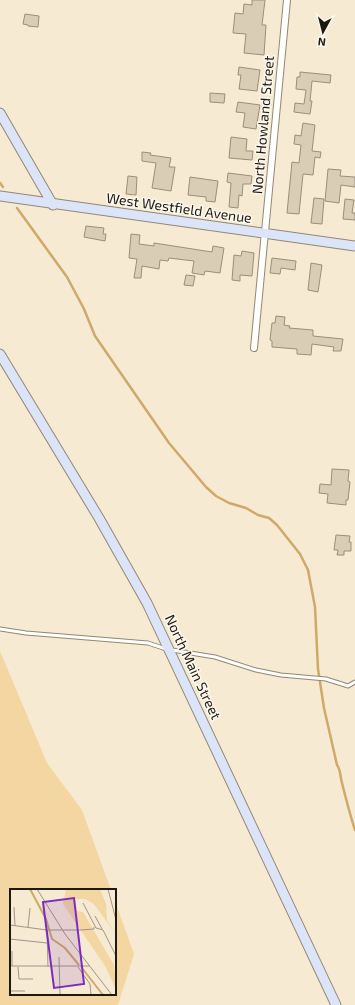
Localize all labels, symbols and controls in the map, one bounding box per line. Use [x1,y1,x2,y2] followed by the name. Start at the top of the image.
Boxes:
[303,12,343,52] north arrow
[317,35,326,49] text: N
[248,55,277,195] street label: North Howland Street
[105,189,253,226] street label: West Westfield Avenue
[162,612,225,722] street label: North Main Street
[10,889,116,995] inset map

